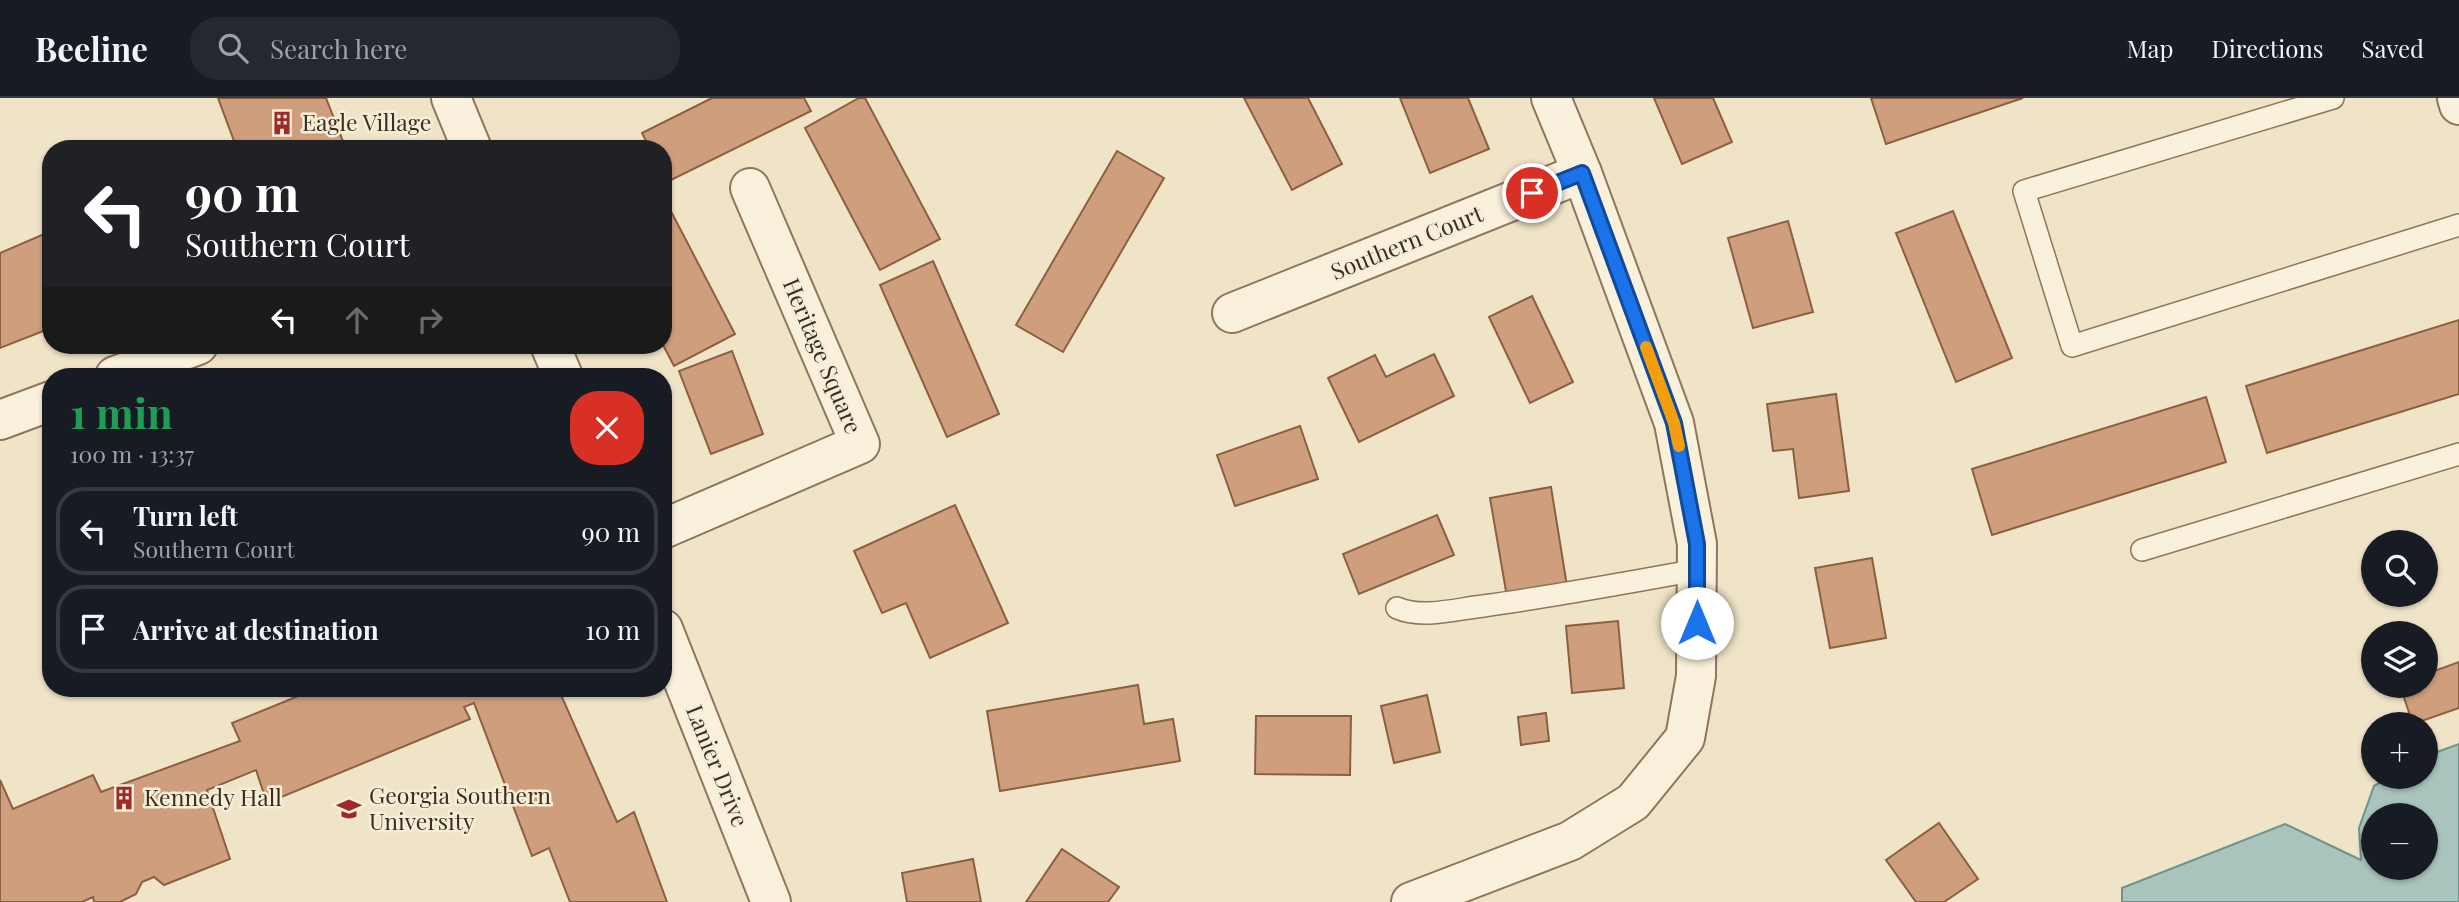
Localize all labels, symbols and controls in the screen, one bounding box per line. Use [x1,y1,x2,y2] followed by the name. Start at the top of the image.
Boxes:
[190,17,680,80] search box
[35,26,148,70] text: Beeline
[214,29,252,67] icon: search
[270,31,407,66] text: Search here
[2127,32,2173,64] text: Map
[2211,32,2324,64] text: Directions
[2362,32,2424,64] text: Saved
[302,106,431,137] place label: Eagle Village
[268,109,296,137] building icon: Eagle Village
[185,159,299,224] text: 90 m
[1502,163,1562,223] pin
[70,168,161,259] icon: left
[1513,174,1551,212] icon: arrive
[1326,197,1488,286] street label: Southern Court
[185,222,410,265] text: Southern Court
[777,273,870,438] street label: Heritage Square
[265,301,303,339] icon: left
[338,301,376,339] icon: ahead
[411,301,449,339] icon: right
[70,384,173,440] text: 1 min
[570,391,644,465] button: close
[70,438,194,469] text: 100 m · 13:37
[133,498,238,533] text: Turn left
[74,512,112,550] icon: left
[582,514,640,549] text: 90 m
[2361,530,2438,880] map controls
[2361,530,2438,607] button: search
[133,533,295,564] text: Southern Court
[1660,586,1734,660] position arrow
[74,610,112,648] icon: arrive
[133,612,379,647] text: Arrive at destination
[585,612,640,647] text: 10 m
[2361,621,2438,698] button: layers
[680,700,757,831] street label: Lanier Drive
[2361,712,2438,789] button: +
[369,779,551,836] place label: Georgia Southern University
[144,781,282,812] place label: Kennedy Hall
[110,784,138,812] building icon: Kennedy Hall
[335,795,363,823] school or university icon: Georgia Southern University
[2361,803,2438,880] button: −

